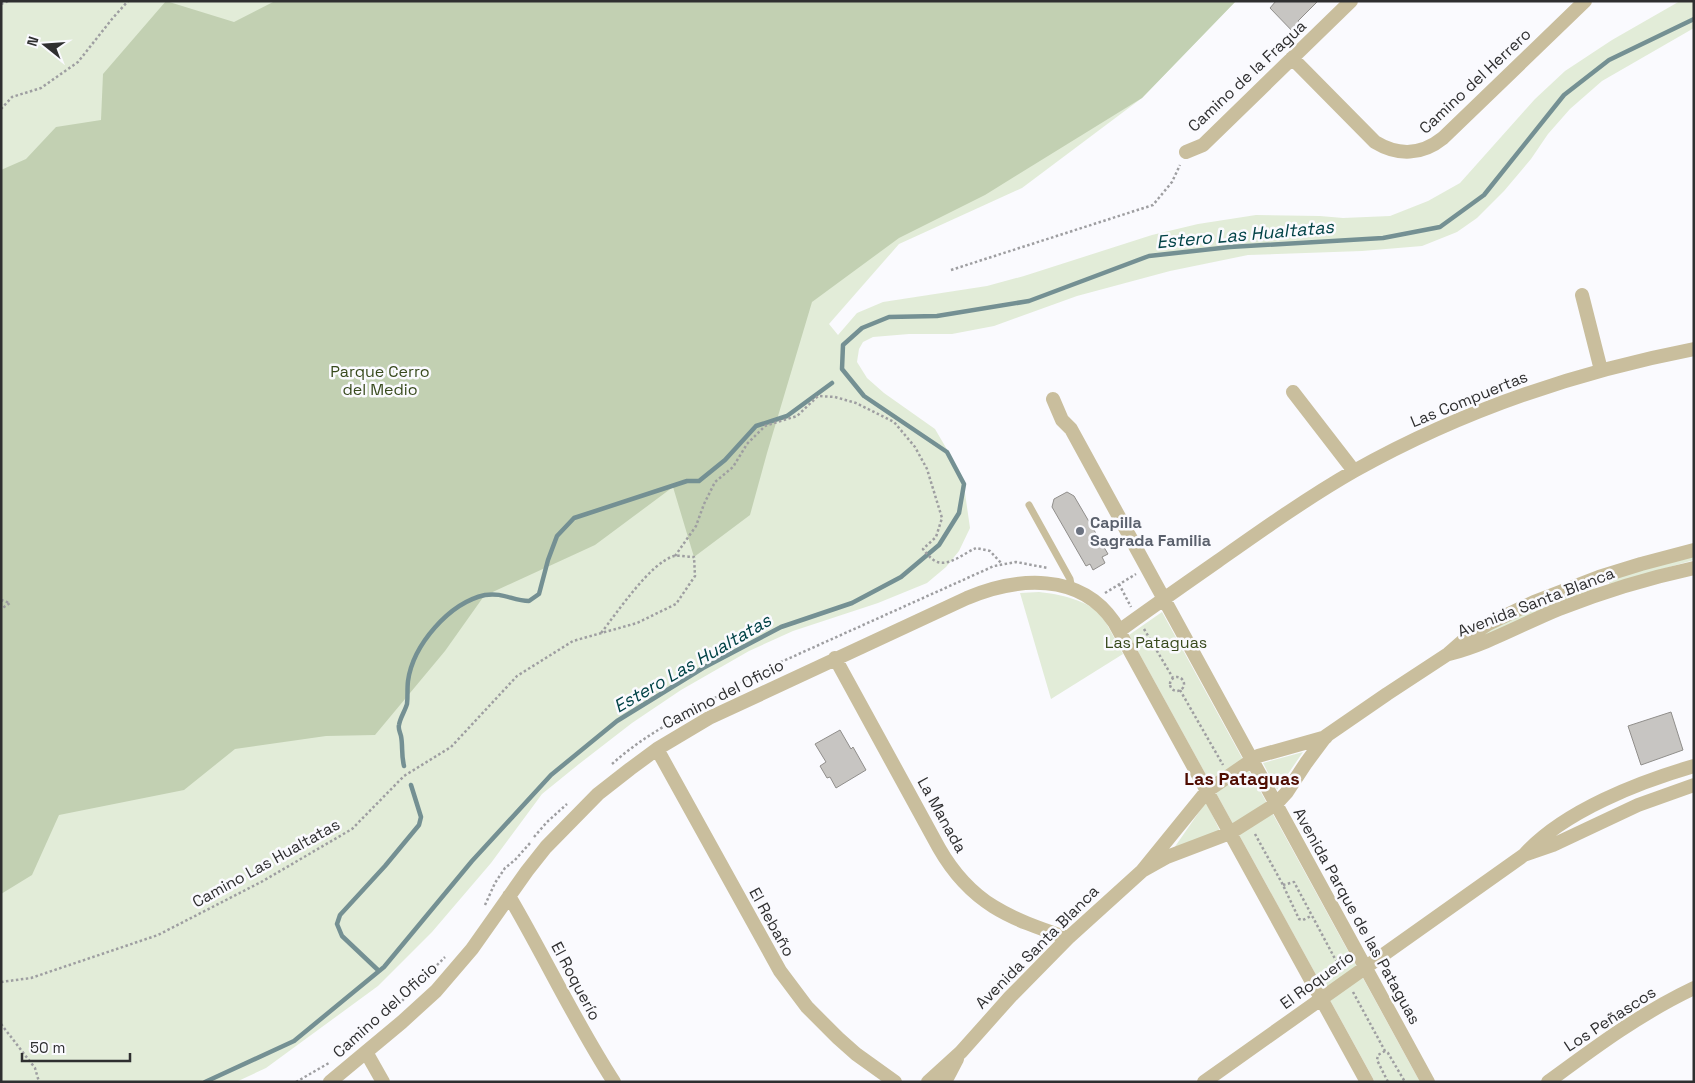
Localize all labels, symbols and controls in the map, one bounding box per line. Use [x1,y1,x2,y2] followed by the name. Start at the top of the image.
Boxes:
[1183,16,1311,136] street label: Camino de la Fragua
[20,20,70,70] north arrow
[1415,24,1535,138] street label: Camino del Herrero
[23,34,43,48] text: N
[1155,215,1335,253] water label: Estero Las Hualtatas
[330,361,430,400] park label: Parque Cerro del Medio
[1407,366,1531,432] street label: Las Compuertas
[1090,512,1211,551] place label: Capilla Sagrada Familia
[1074,525,1086,537] marker: Capilla Sagrada Familia
[1455,562,1617,642] street label: Avenida Santa Blanca
[609,608,775,717] water label: Estero Las Hualtatas
[1105,632,1207,653] park label: Las Pataguas
[659,654,787,734] street label: Camino del Oficio
[1184,767,1300,790] district label: Las Pataguas
[913,773,971,857] street label: La Manada
[1289,804,1425,1028] street label: Avenida Parque de las Pataguas
[188,814,344,912] street label: Camino Las Hualtatas
[971,881,1103,1013] street label: Avenida Santa Blanca
[744,884,800,960] street label: El Rebaño
[546,938,606,1024] street label: El Roquerío
[1276,946,1358,1014] street label: El Roquerío
[328,958,442,1062] street label: Camino del Oficio
[1560,982,1660,1056] street label: Los Peñascos
[22,1030,130,1062] scale bar
[30,1038,65,1057] text: 50 m

